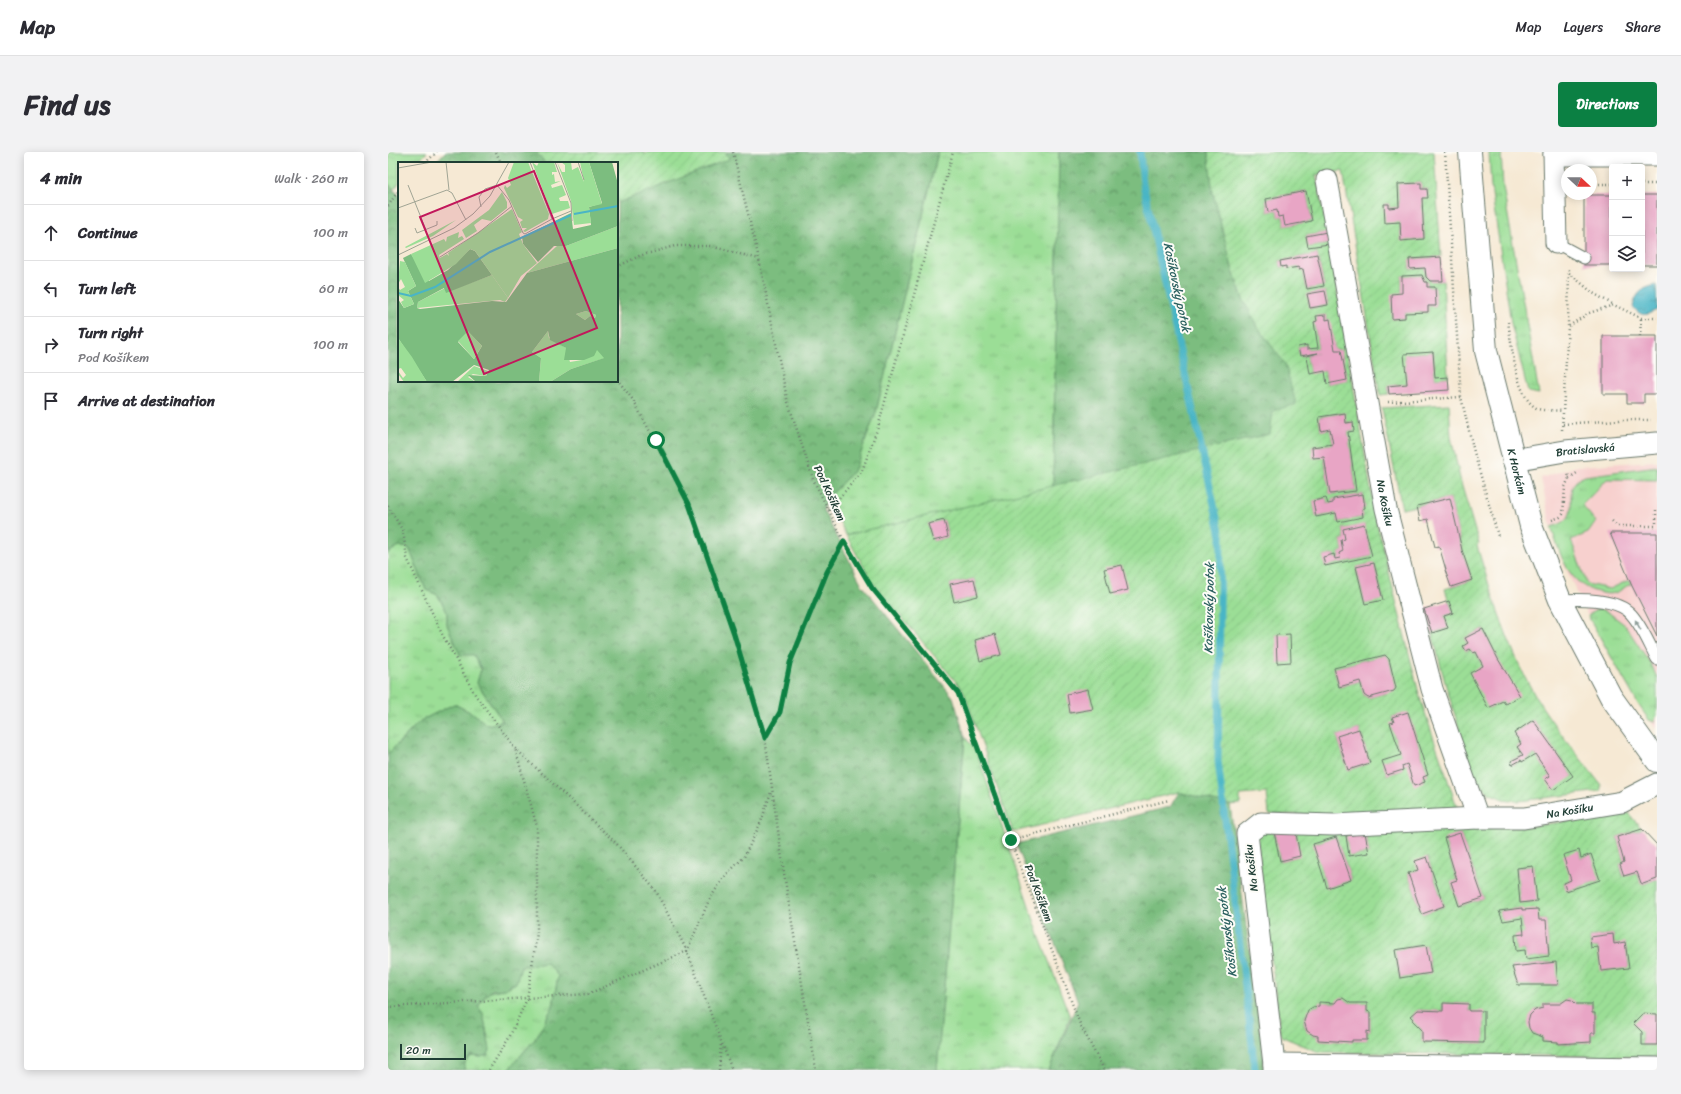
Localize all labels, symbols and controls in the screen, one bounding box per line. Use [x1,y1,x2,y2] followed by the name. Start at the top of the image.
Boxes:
[20,11,55,44] text: Map
[1516,15,1541,40] text: Map
[1563,15,1603,40] text: Layers
[1625,15,1661,40] text: Share
[24,80,111,129] text: Find us
[1558,82,1657,127] button: Directions
[398,162,618,382] inset map
[40,163,82,193] text: 4 min
[1561,164,1597,200] north arrow
[1609,164,1645,272] map controls
[1609,164,1645,200] button: +
[274,167,348,190] text: Walk · 260 m
[1609,200,1645,236] button: −
[78,220,138,246] text: Continue
[313,221,348,244] text: 100 m
[40,222,62,244] icon: ahead
[1609,236,1645,272] button: layers
[1157,240,1198,335] water label: Košíkovský potok
[78,276,136,302] text: Turn left
[319,277,348,300] text: 60 m
[40,278,62,300] icon: left
[78,320,143,346] text: Turn right
[313,333,348,356] text: 100 m
[40,334,62,356] icon: right
[78,346,149,369] text: Pod Košíkem
[78,388,215,414] text: Arrive at destination
[40,390,62,412] icon: arrive
[647,431,665,449] route start
[1554,438,1616,462] street label: Bratislavská
[1501,446,1532,497] street label: K Horkám
[808,462,851,525] street label: Pod Košíkem
[1371,478,1399,529] street label: Na Košíku
[1197,561,1221,654] water label: Košíkovský potok
[1635,619,1642,631] one-way arrow
[1545,798,1595,824] street label: Na Košíku
[1002,831,1020,849] route end
[1239,843,1264,893] street label: Na Košíku
[1019,862,1058,925] street label: Pod Košíkem
[1210,884,1243,978] water label: Košíkovský potok
[406,1041,431,1060] text: 20 m
[400,1042,466,1061] scale bar

